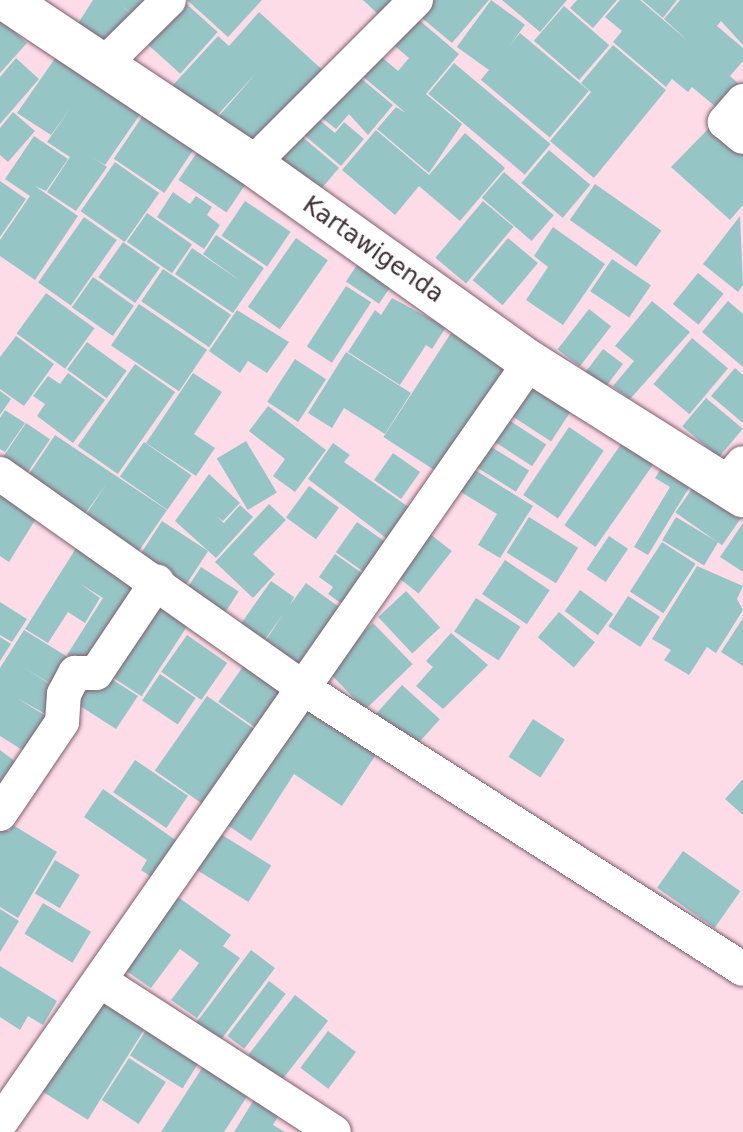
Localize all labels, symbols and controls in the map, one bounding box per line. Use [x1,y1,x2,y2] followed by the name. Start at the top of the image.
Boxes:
[297,191,449,309] street label: Kartawigenda

